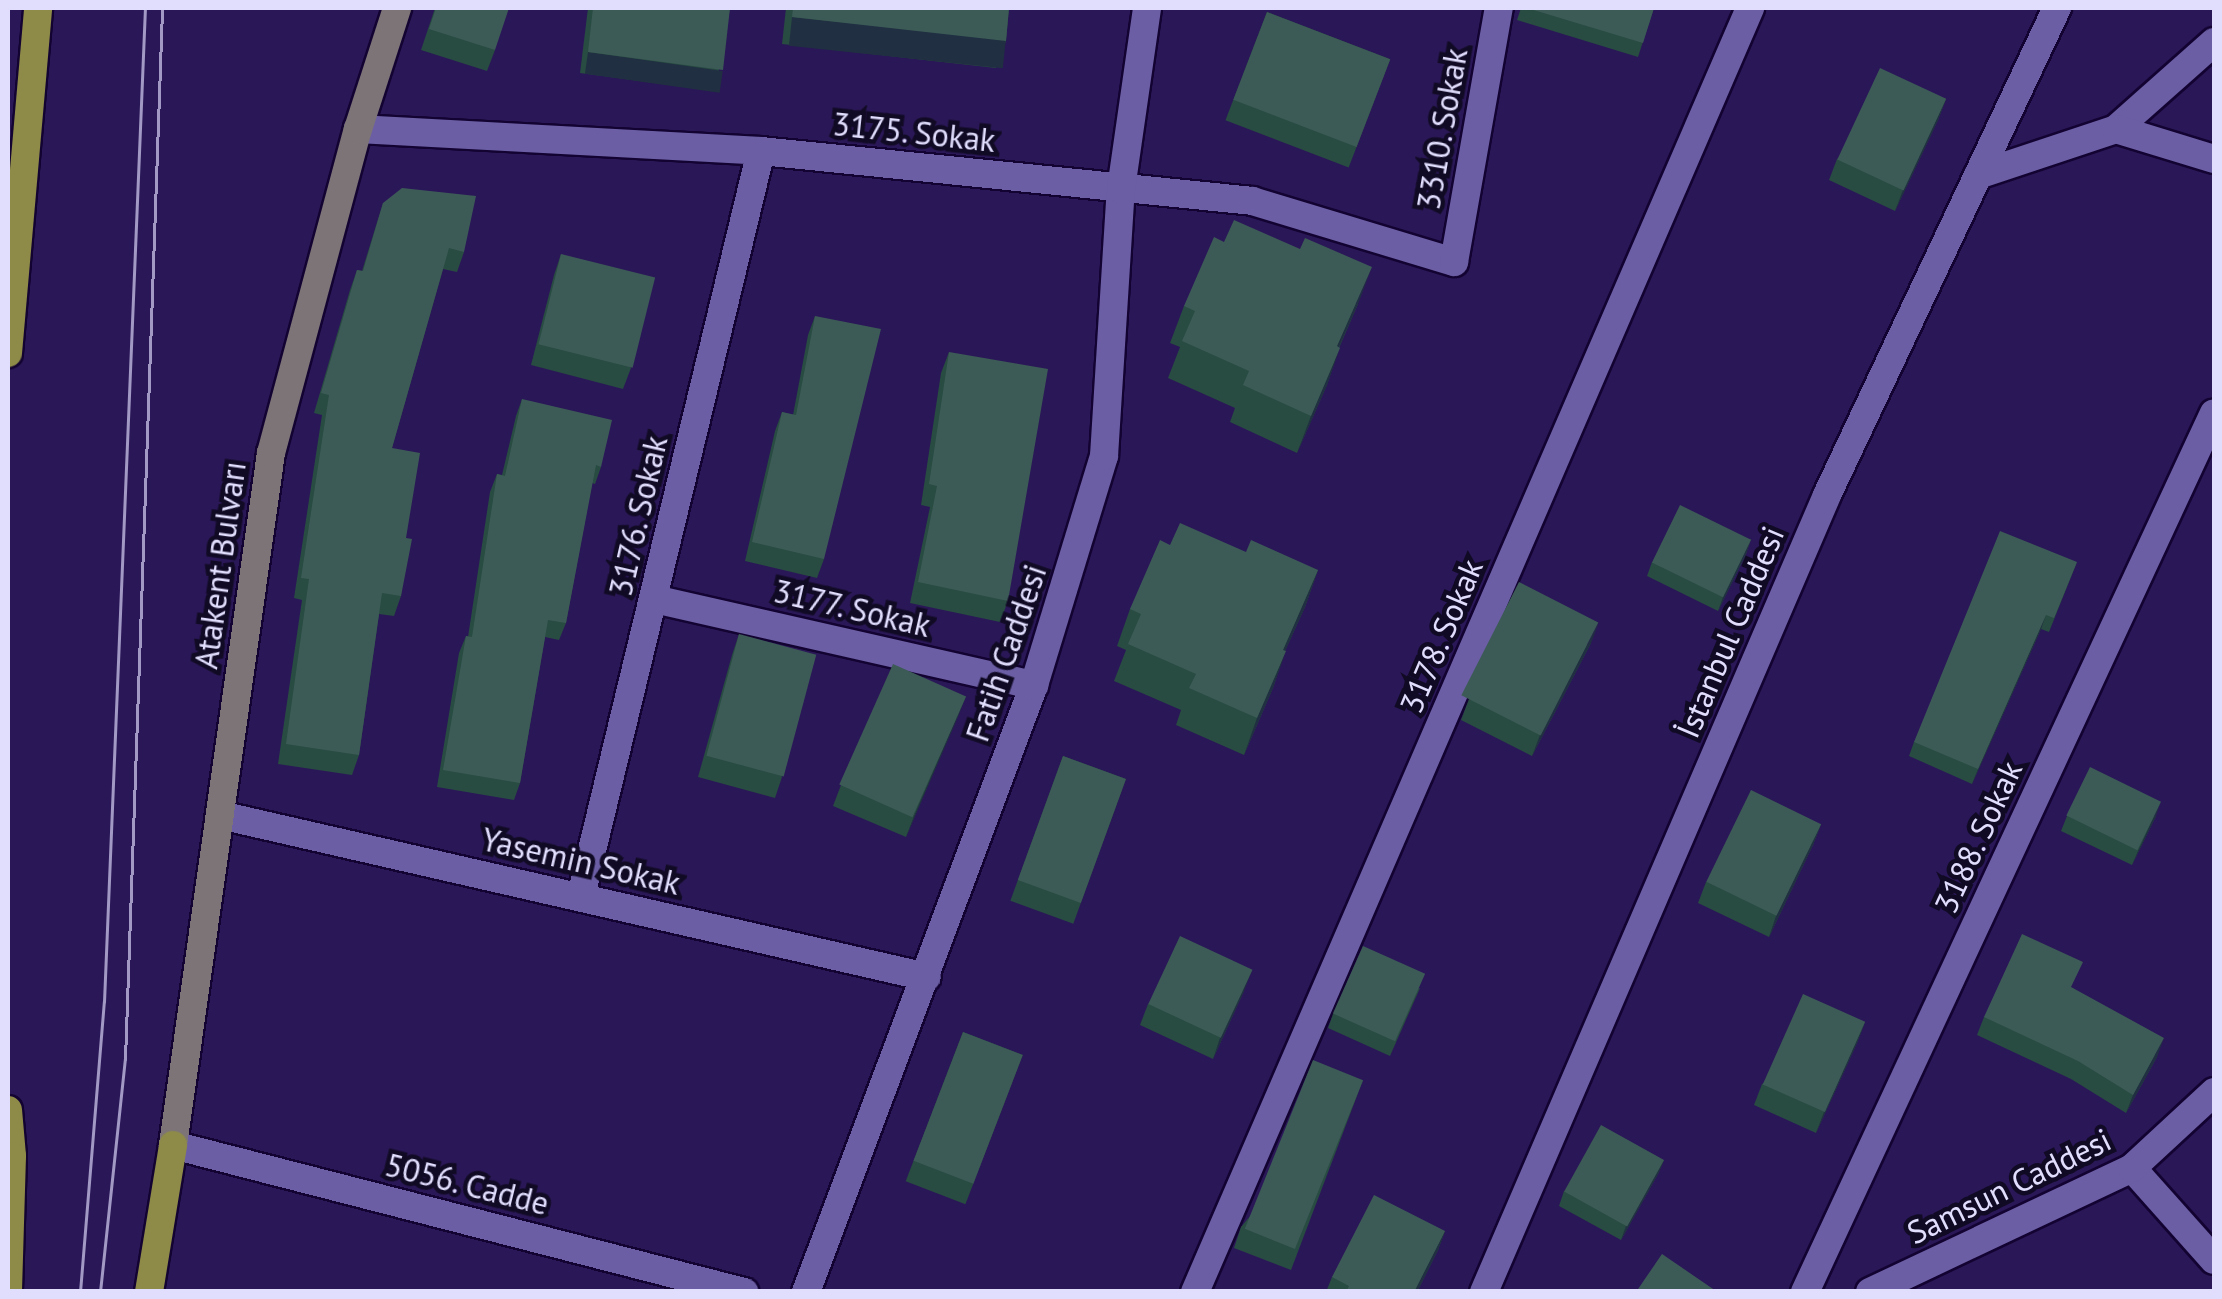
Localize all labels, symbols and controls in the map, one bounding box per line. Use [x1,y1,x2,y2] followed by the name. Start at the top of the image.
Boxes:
[1409,44,1475,214] street label: 3310. Sokak
[830,104,998,160] street label: 3175. Sokak
[601,431,675,601] street label: 3176. Sokak
[186,459,254,671] street label: Atakent Bulvarı
[1668,521,1792,743] street label: İstanbul Caddesi
[1391,552,1491,720] street label: 3178. Sokak
[958,560,1054,746] street label: Fatih Caddesi
[769,571,935,645] street label: 3177. Sokak
[1926,754,2030,920] street label: 3188. Sokak
[478,820,684,902] street label: Yasemin Sokak
[1901,1120,2117,1252] street label: Samsun Caddesi
[380,1145,554,1223] street label: 5056. Cadde

